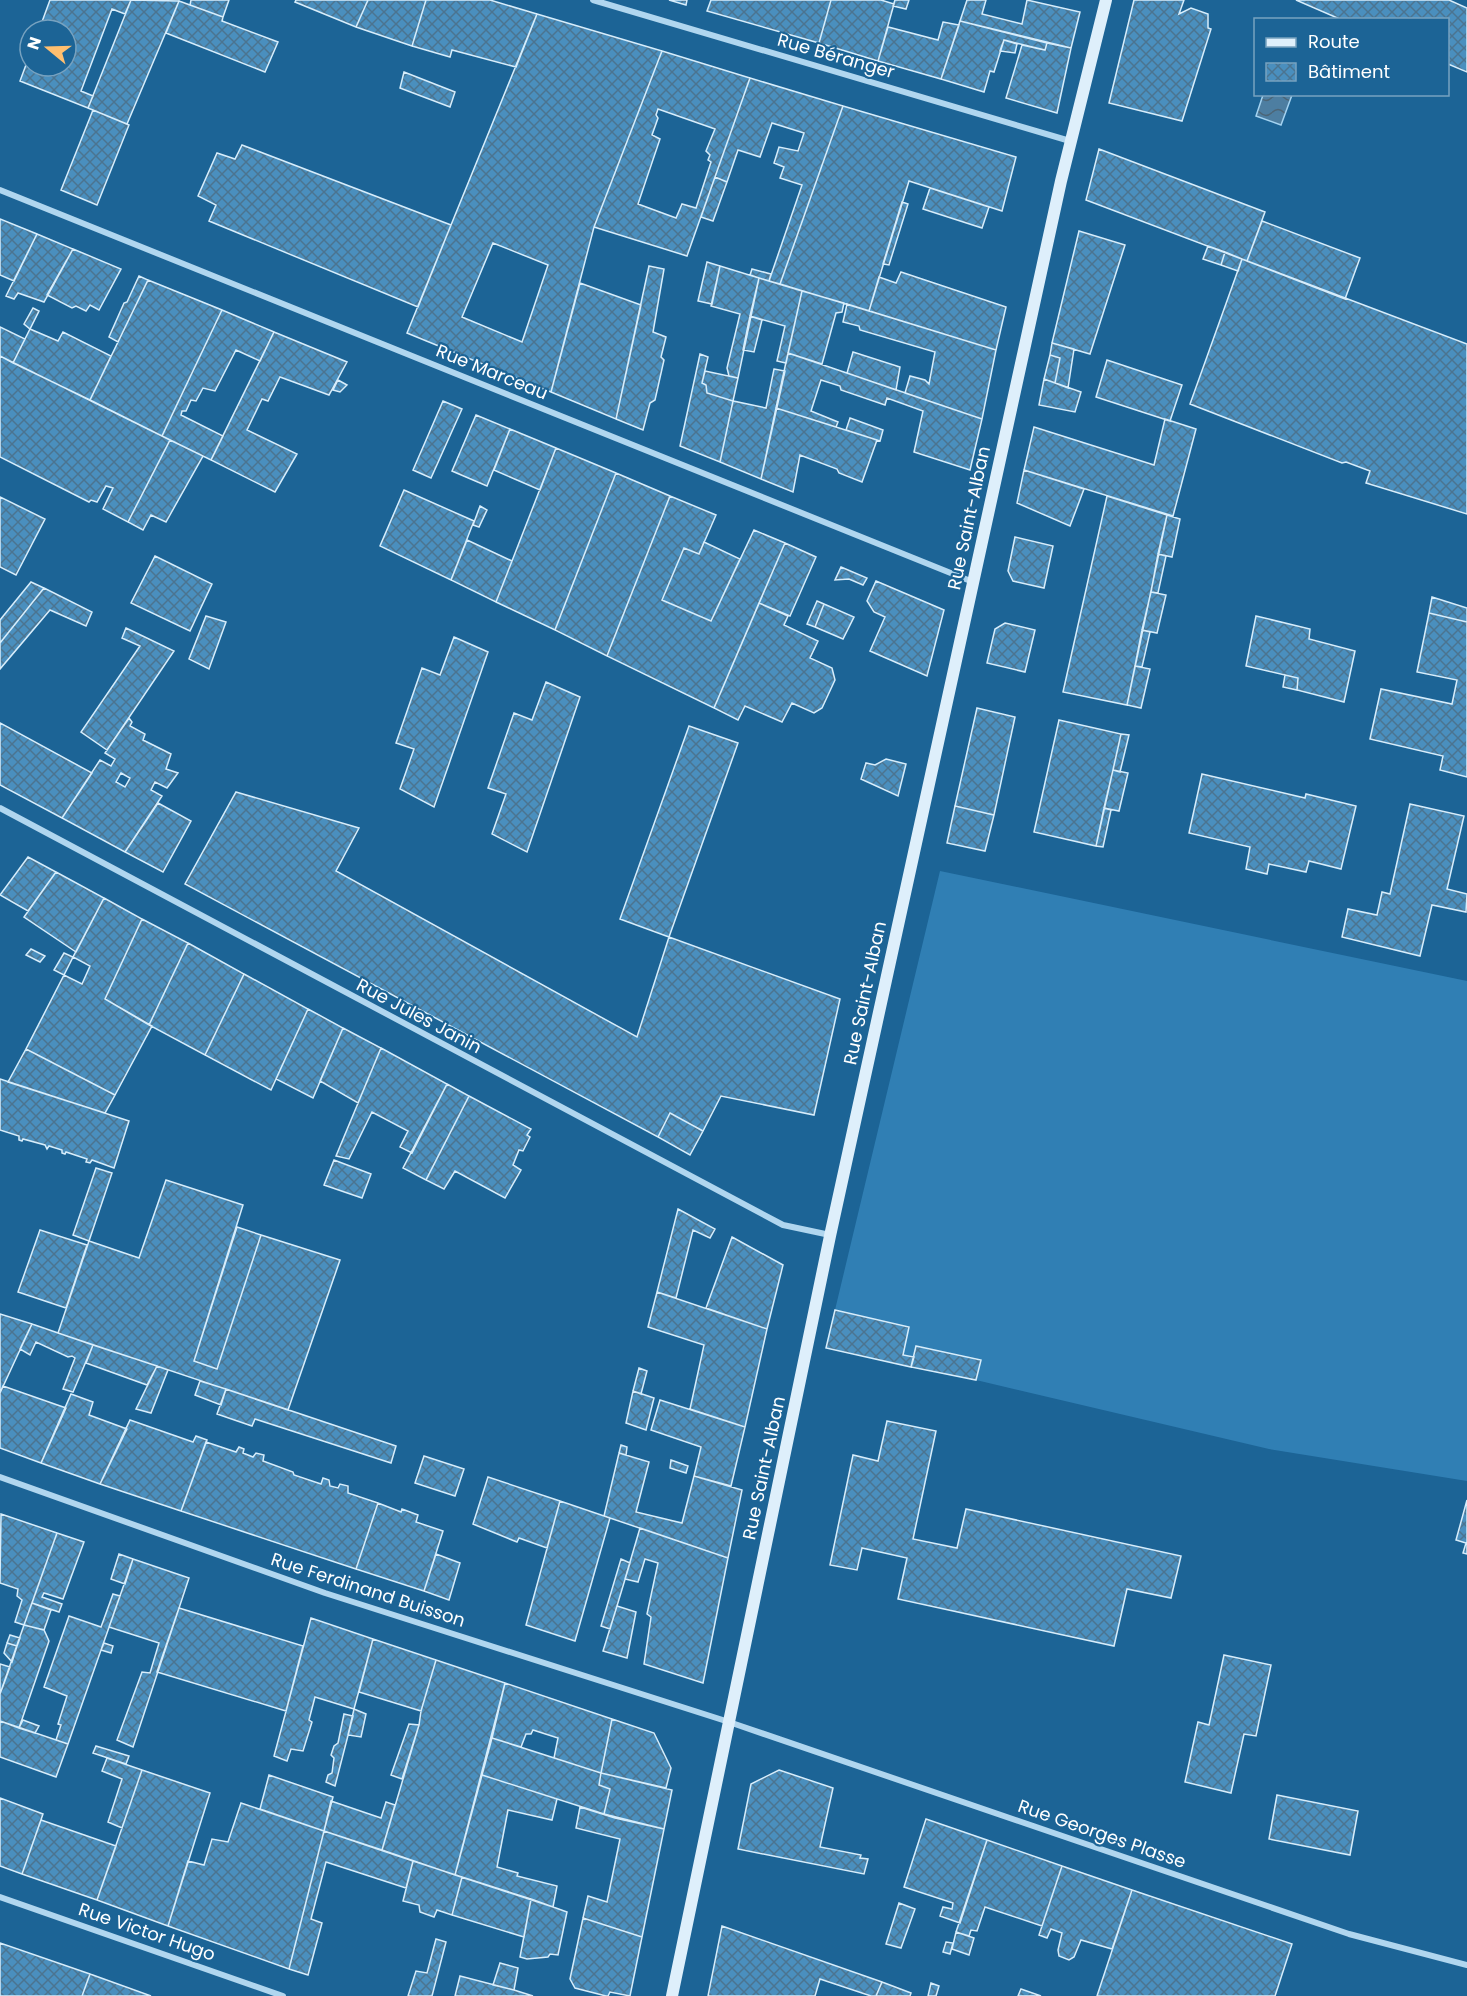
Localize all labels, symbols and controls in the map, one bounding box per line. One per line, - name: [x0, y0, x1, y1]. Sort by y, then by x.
- north arrow: [18, 18, 78, 78]
- legend: [1254, 18, 1449, 96]
- street label: Rue Béranger: [774, 27, 898, 84]
- text: Route: [1308, 29, 1360, 54]
- text: N: [21, 34, 47, 53]
- text: Bâtiment: [1308, 59, 1390, 84]
- street label: Rue Marceau: [433, 338, 552, 405]
- street label: Rue Saint-Alban: [941, 444, 996, 592]
- street label: Rue Saint-Alban: [837, 919, 892, 1067]
- street label: Rue Jules Janin: [352, 972, 486, 1059]
- street label: Rue Saint-Alban: [736, 1394, 791, 1542]
- street label: Rue Ferdinand Buisson: [268, 1546, 469, 1633]
- street label: Rue Georges Plasse: [1015, 1793, 1190, 1874]
- street label: Rue Victor Hugo: [75, 1896, 219, 1967]

